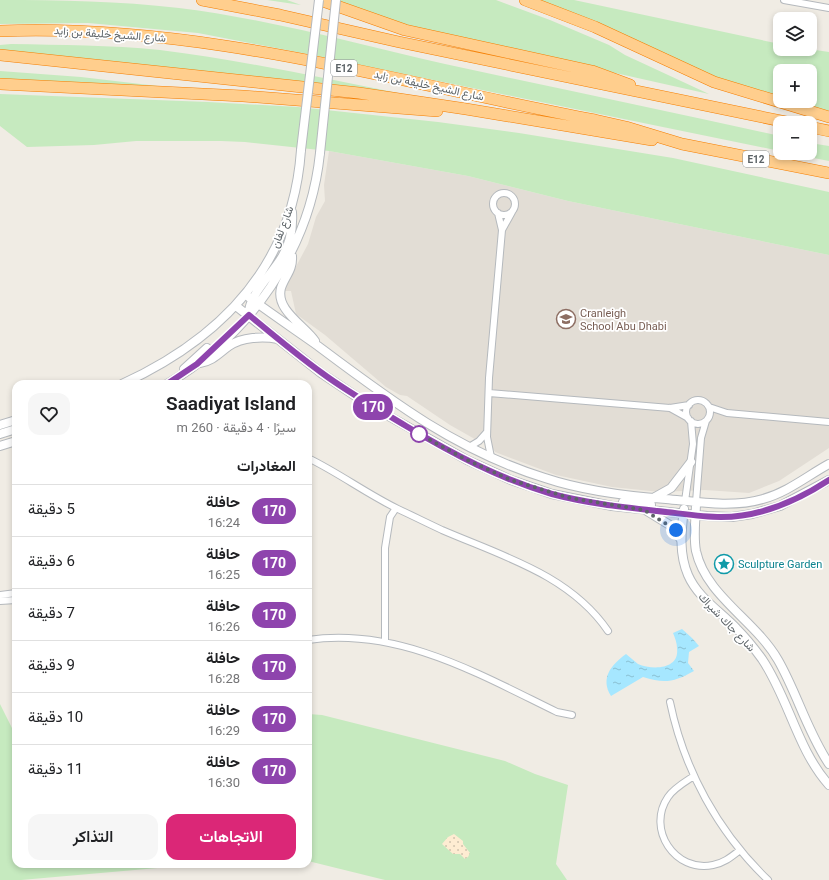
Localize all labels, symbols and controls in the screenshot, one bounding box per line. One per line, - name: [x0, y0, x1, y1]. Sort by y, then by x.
- map controls: [773, 12, 817, 160]
- button: layers: [773, 12, 817, 56]
- street label: شارع الشيخ خليفة بن زايد: [53, 24, 167, 46]
- road number: E12: [331, 60, 357, 76]
- button: +: [773, 64, 817, 108]
- street label: شارع الشيخ خليفة بن زايد: [372, 67, 485, 105]
- button: −: [773, 116, 817, 160]
- road number: E12: [743, 151, 769, 167]
- street label: شارع لفان: [269, 204, 297, 250]
- place label: Cranleigh School Abu Dhabi: [580, 307, 667, 333]
- school or university icon: Cranleigh School Abu Dhabi: [555, 308, 577, 330]
- text: Saadiyat Island: [166, 392, 296, 415]
- button: heart: [28, 393, 70, 435]
- line badge: 170: [350, 394, 396, 420]
- text: 170: [361, 399, 385, 415]
- text: سيرًا · 4 دقيقة · 260 m: [177, 420, 296, 435]
- unlabelled marker: [410, 425, 428, 443]
- text: المغادرات: [237, 457, 296, 475]
- text: حافلة: [206, 493, 240, 511]
- text: 5 دقيقة: [28, 500, 75, 518]
- text: 170: [262, 503, 286, 519]
- text: 16:24: [208, 515, 240, 530]
- your location: [666, 520, 686, 540]
- text: حافلة: [206, 545, 240, 563]
- text: 6 دقيقة: [28, 552, 75, 570]
- place icon: Sculpture Garden: [713, 553, 735, 575]
- text: 170: [262, 555, 286, 571]
- place label: Sculpture Garden: [738, 558, 822, 571]
- text: 16:25: [208, 567, 240, 582]
- street label: شارع جاك شيراك: [695, 590, 758, 655]
- text: حافلة: [206, 597, 240, 615]
- text: 7 دقيقة: [28, 604, 75, 622]
- text: 170: [262, 607, 286, 623]
- text: 16:26: [208, 619, 240, 634]
- text: حافلة: [206, 649, 240, 667]
- text: 9 دقيقة: [28, 656, 75, 674]
- text: 170: [262, 659, 286, 675]
- text: 16:28: [208, 671, 240, 686]
- text: حافلة: [206, 701, 240, 719]
- text: 10 دقيقة: [28, 708, 83, 726]
- text: 170: [262, 711, 286, 727]
- text: 16:29: [208, 723, 240, 738]
- text: حافلة: [206, 753, 240, 771]
- text: 11 دقيقة: [28, 760, 83, 778]
- text: 170: [262, 763, 286, 779]
- text: 16:30: [208, 775, 240, 790]
- button: التذاكر: [28, 814, 158, 860]
- button: الاتجاهات: [166, 814, 296, 860]

